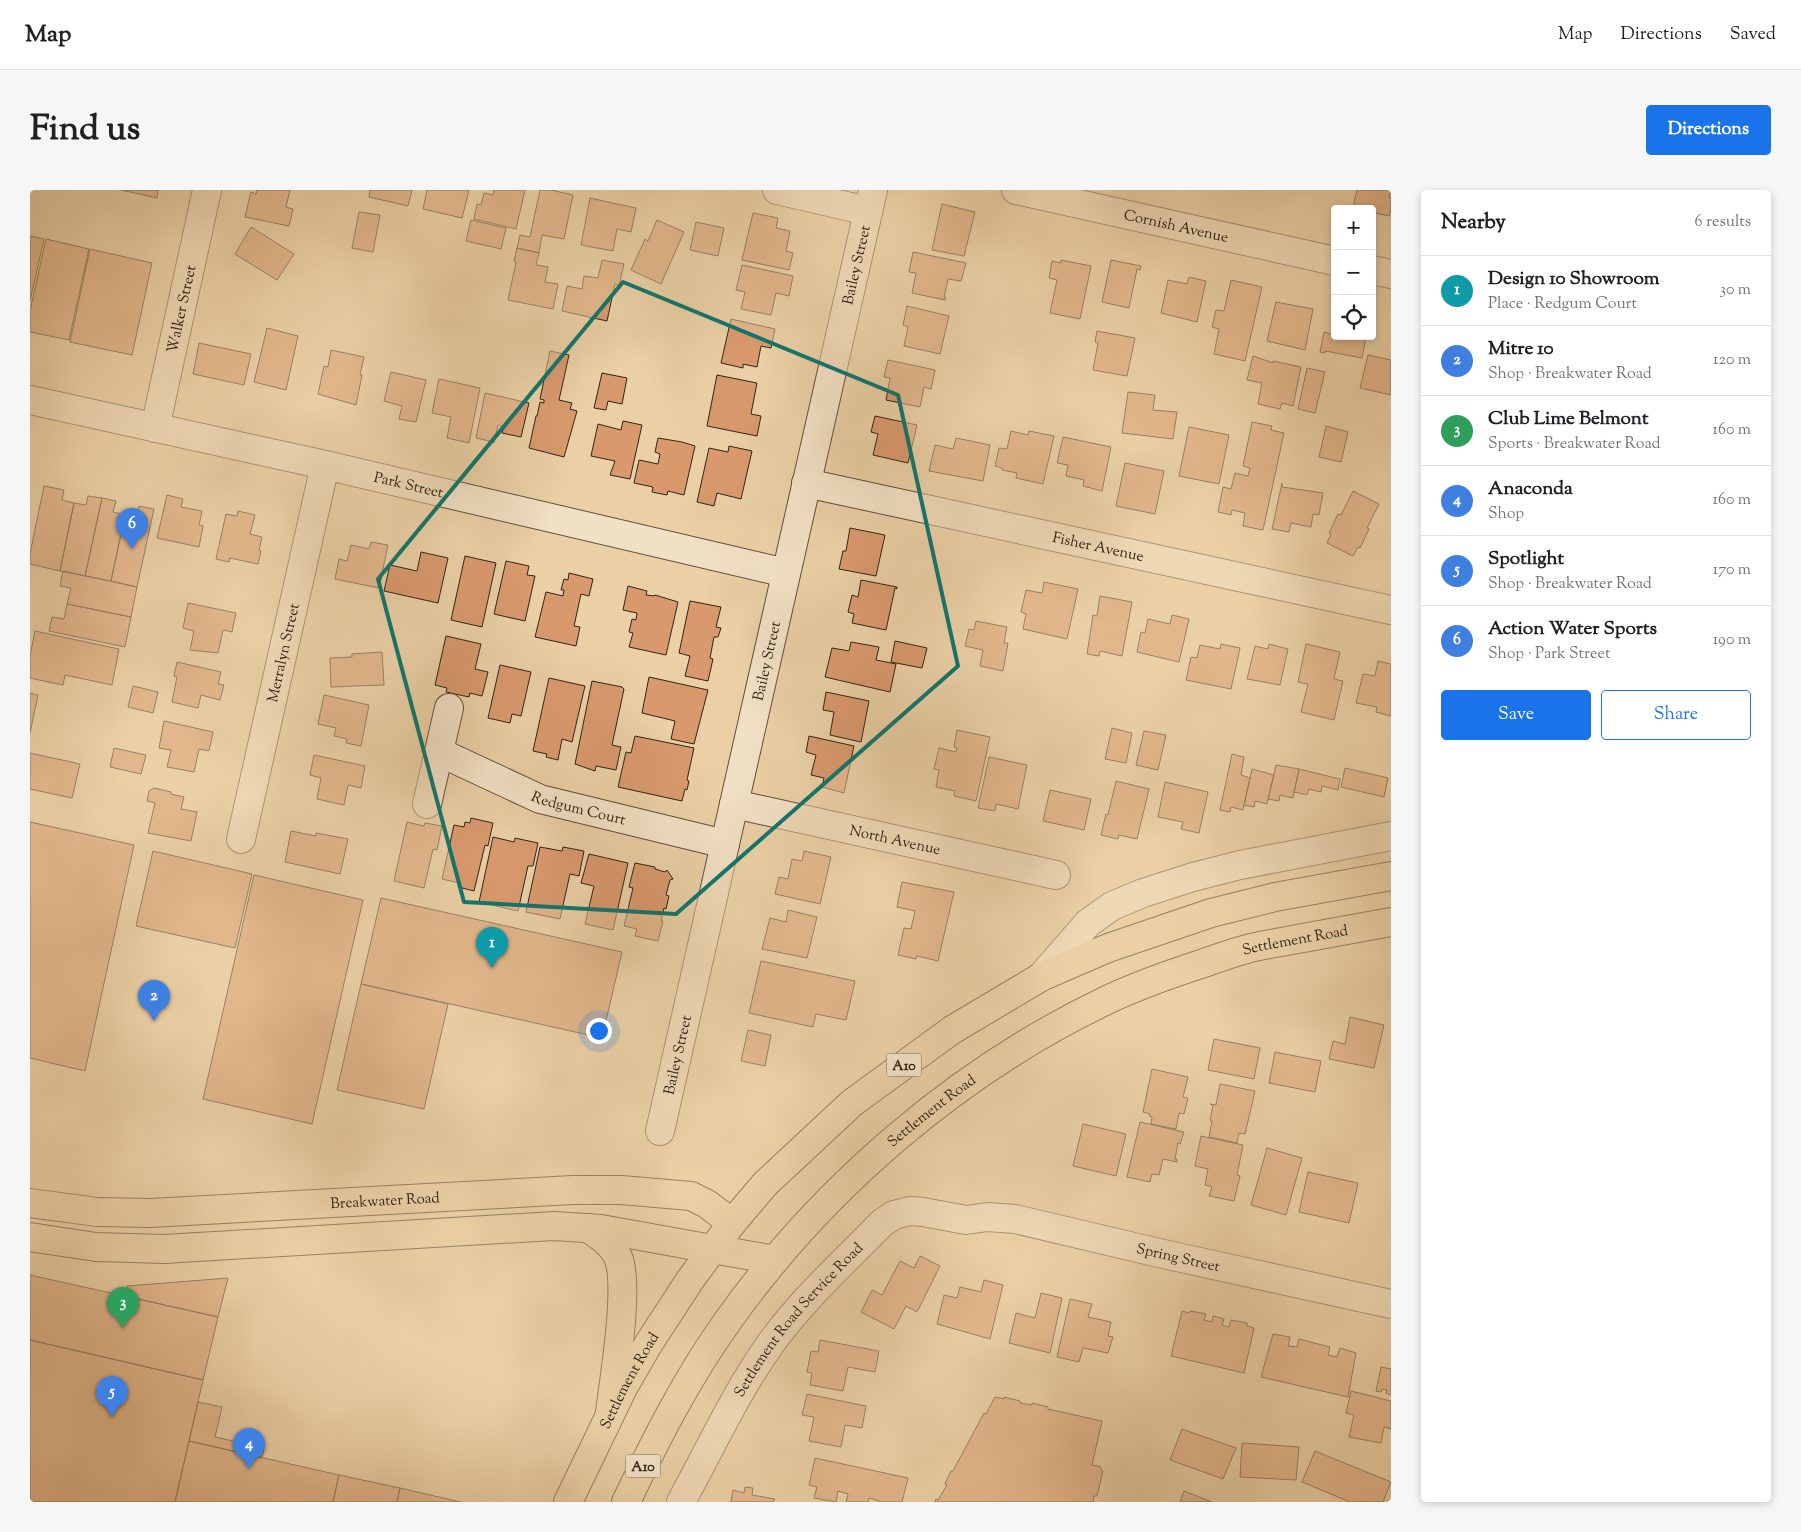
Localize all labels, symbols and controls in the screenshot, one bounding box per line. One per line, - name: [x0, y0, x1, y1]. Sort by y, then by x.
- text: Map: [25, 18, 71, 52]
- text: Map: [1558, 22, 1593, 48]
- text: Directions: [1621, 22, 1702, 48]
- text: Saved: [1730, 22, 1776, 48]
- text: Find us: [30, 105, 140, 156]
- button: Directions: [1646, 105, 1771, 155]
- street label: Cornish Avenue: [1121, 205, 1230, 249]
- map controls: [1331, 205, 1376, 340]
- button: +: [1331, 205, 1376, 250]
- text: Nearby: [1441, 208, 1506, 238]
- text: 6 results: [1695, 211, 1751, 234]
- street label: Bailey Street: [838, 223, 877, 307]
- button: −: [1331, 250, 1376, 295]
- street label: Walker Street: [163, 263, 202, 355]
- text: Design 10 Showroom: [1488, 266, 1660, 293]
- text: 1: [1454, 279, 1460, 302]
- text: 30 m: [1720, 279, 1751, 302]
- text: Place · Redgum Court: [1488, 293, 1637, 316]
- button: locate: [1331, 295, 1376, 340]
- text: Mitre 10: [1488, 336, 1554, 363]
- text: 2: [1453, 349, 1461, 372]
- text: 120 m: [1713, 349, 1751, 372]
- text: Shop · Breakwater Road: [1488, 363, 1652, 386]
- text: Club Lime Belmont: [1488, 406, 1648, 433]
- text: 3: [1454, 419, 1460, 442]
- text: 160 m: [1713, 419, 1751, 442]
- text: Sports · Breakwater Road: [1488, 433, 1661, 456]
- street label: Park Street: [371, 468, 445, 504]
- text: Anaconda: [1488, 476, 1573, 503]
- text: 4: [1453, 489, 1461, 512]
- text: 160 m: [1713, 489, 1751, 512]
- text: Shop: [1488, 503, 1524, 526]
- pin: 6: [116, 508, 148, 549]
- street label: Fisher Avenue: [1050, 528, 1146, 568]
- text: Spotlight: [1488, 546, 1564, 573]
- text: 5: [1454, 559, 1460, 582]
- text: 170 m: [1713, 559, 1751, 582]
- text: Shop · Breakwater Road: [1488, 573, 1652, 596]
- street label: Merralyn Street: [263, 601, 306, 705]
- text: Action Water Sports: [1488, 616, 1657, 643]
- street label: Bailey Street: [749, 619, 787, 703]
- text: 6: [1453, 629, 1461, 652]
- text: 190 m: [1713, 629, 1751, 652]
- text: Shop · Park Street: [1488, 643, 1610, 666]
- button: Save: [1441, 690, 1591, 740]
- button: Share: [1601, 690, 1751, 740]
- street label: Redgum Court: [527, 787, 628, 831]
- street label: North Avenue: [847, 821, 942, 861]
- street label: Settlement Road: [1240, 921, 1350, 962]
- pin: 1: [476, 927, 508, 968]
- pin: 2: [138, 980, 170, 1021]
- street label: Bailey Street: [660, 1013, 698, 1097]
- your location: [586, 1018, 612, 1044]
- road number: A10: [886, 1054, 922, 1076]
- street label: Settlement Road: [883, 1070, 981, 1153]
- street label: Breakwater Road: [330, 1188, 441, 1215]
- street label: Settlement Road Service Road: [730, 1238, 869, 1402]
- street label: Spring Street: [1134, 1239, 1222, 1278]
- pin: 3: [107, 1287, 139, 1328]
- street label: Settlement Road: [596, 1328, 665, 1433]
- pin: 5: [96, 1376, 128, 1417]
- pin: 4: [233, 1428, 265, 1469]
- road number: A10: [626, 1454, 660, 1478]

